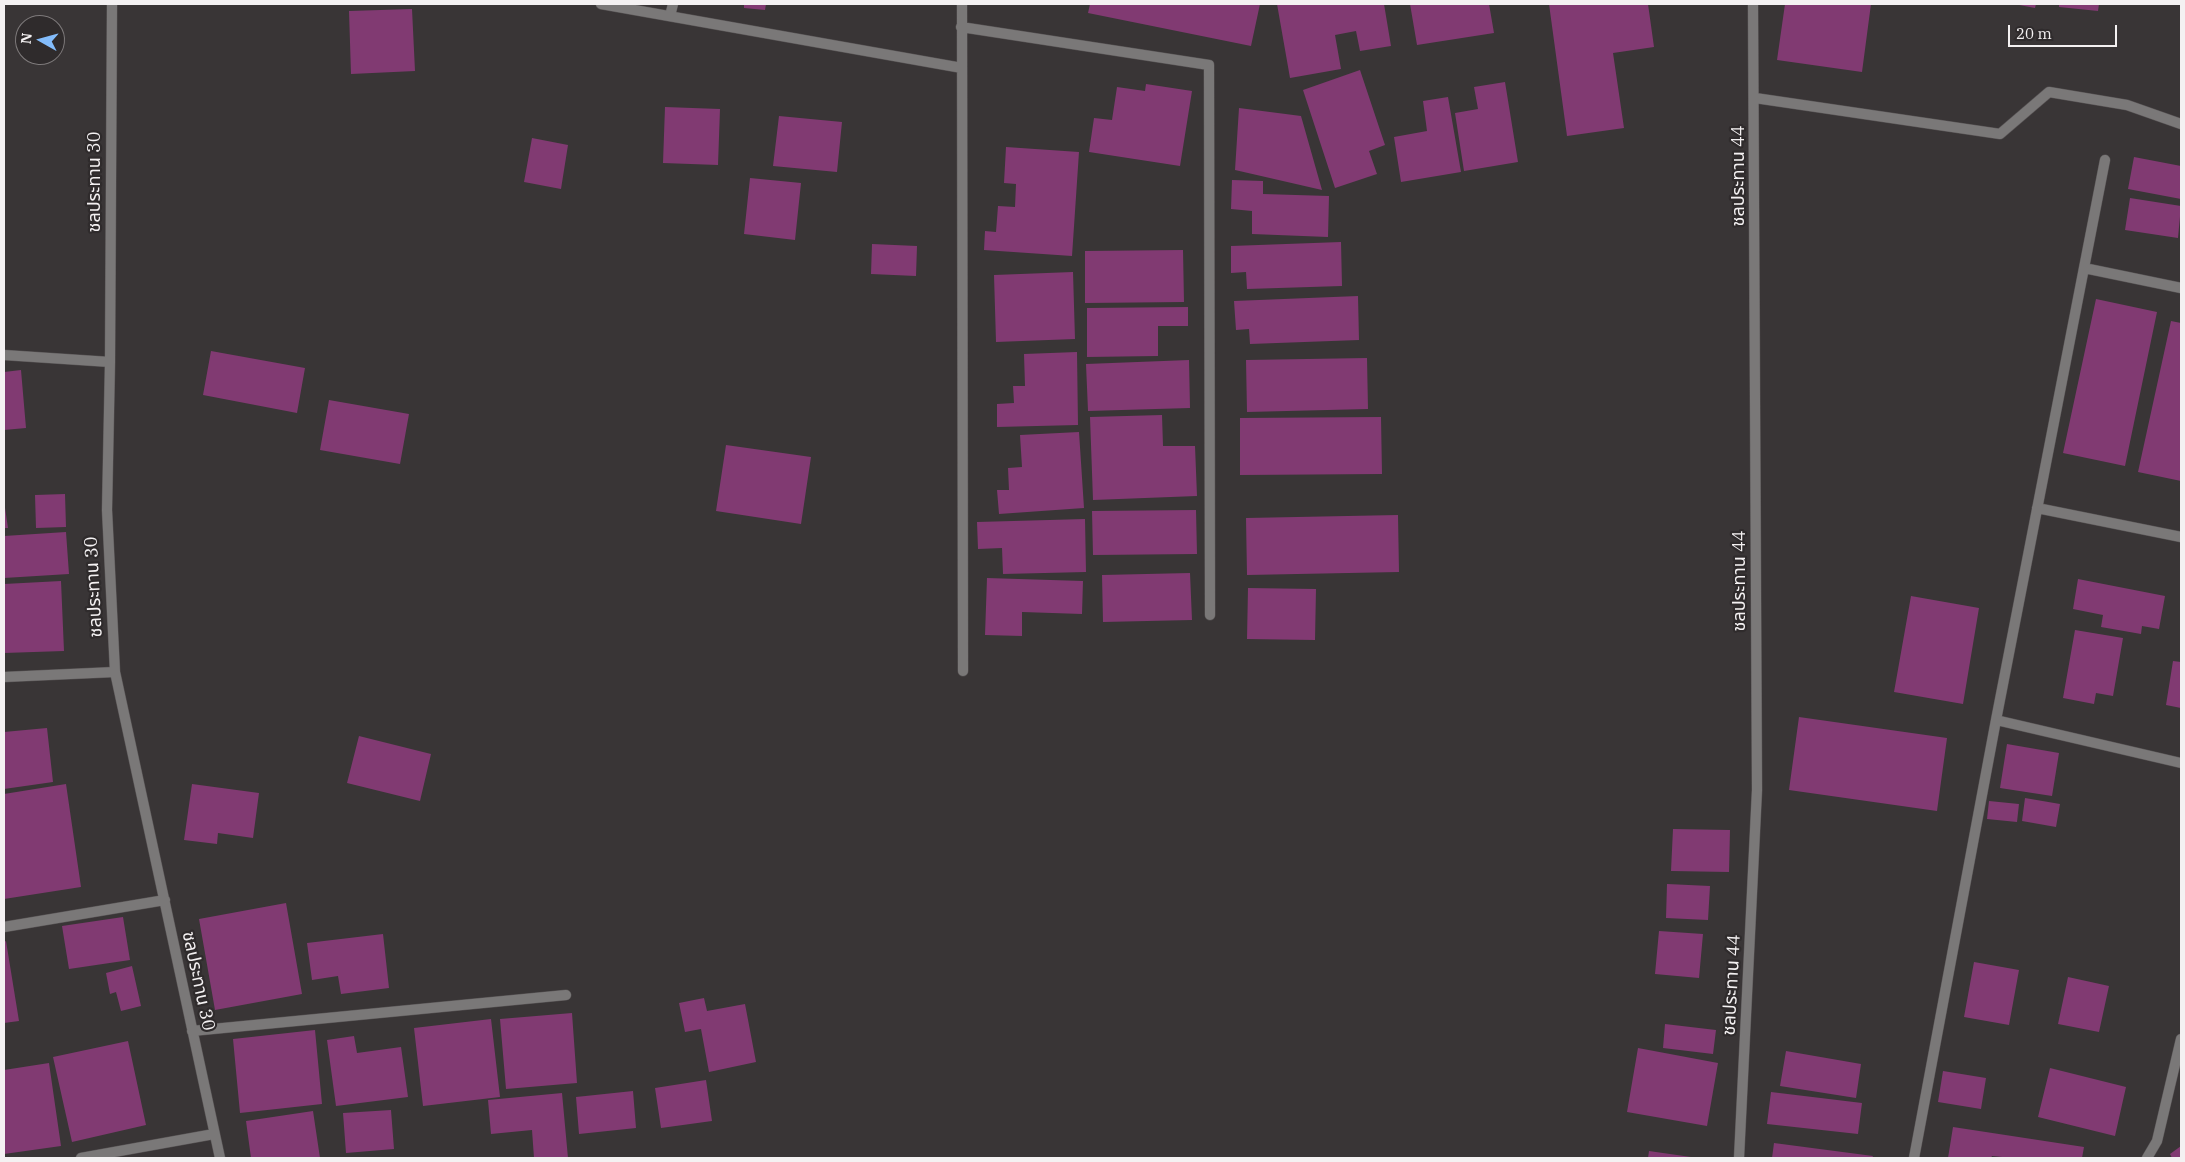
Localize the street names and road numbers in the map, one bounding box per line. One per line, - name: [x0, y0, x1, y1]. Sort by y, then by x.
- street label: ชลประทาน 44: [1728, 125, 1750, 227]
- street label: ชลประทาน 30: [84, 131, 106, 233]
- street label: ชลประทาน 44: [1729, 530, 1751, 632]
- street label: ชลประทาน 30: [81, 536, 107, 638]
- street label: ชลประทาน 30: [177, 929, 219, 1033]
- street label: ชลประทาน 44: [1719, 934, 1745, 1036]

